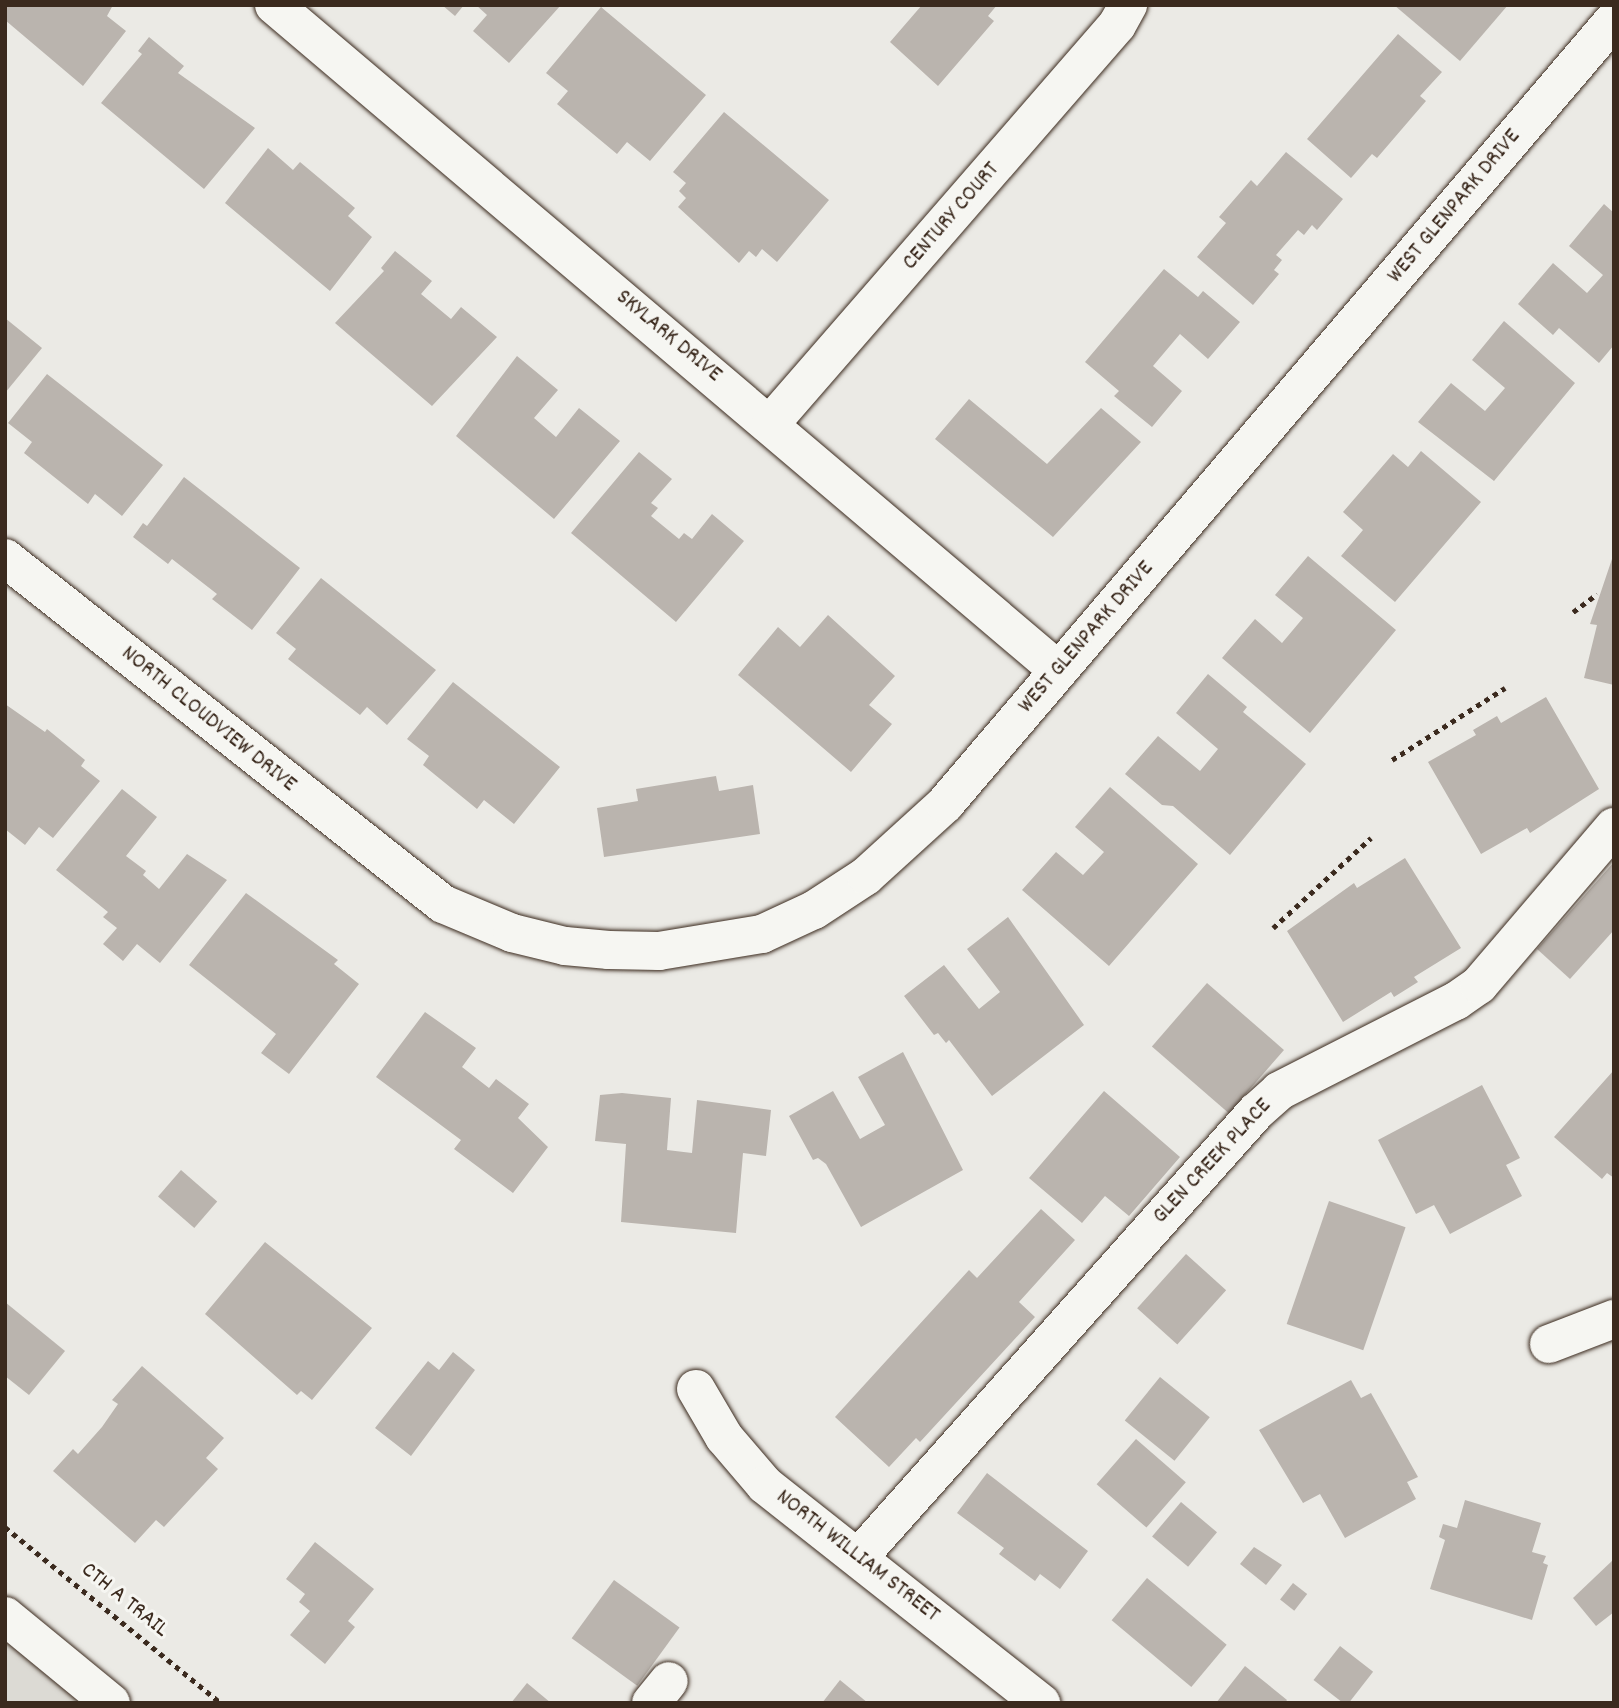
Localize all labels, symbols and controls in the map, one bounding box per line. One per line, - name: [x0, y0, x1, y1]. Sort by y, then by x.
- street label: WEST GLENPARK DRIVE: [1382, 124, 1528, 290]
- street label: CENTURY COURT: [898, 157, 1006, 277]
- street label: SKYLARK DRIVE: [609, 285, 727, 389]
- street label: WEST GLENPARK DRIVE: [1013, 556, 1161, 720]
- street label: NORTH CLOUDVIEW DRIVE: [115, 641, 301, 799]
- street label: GLEN CREEK PLACE: [1148, 1093, 1278, 1231]
- street label: NORTH WILLIAM STREET: [770, 1484, 944, 1630]
- street label: CTH A TRAIL: [75, 1557, 173, 1645]

